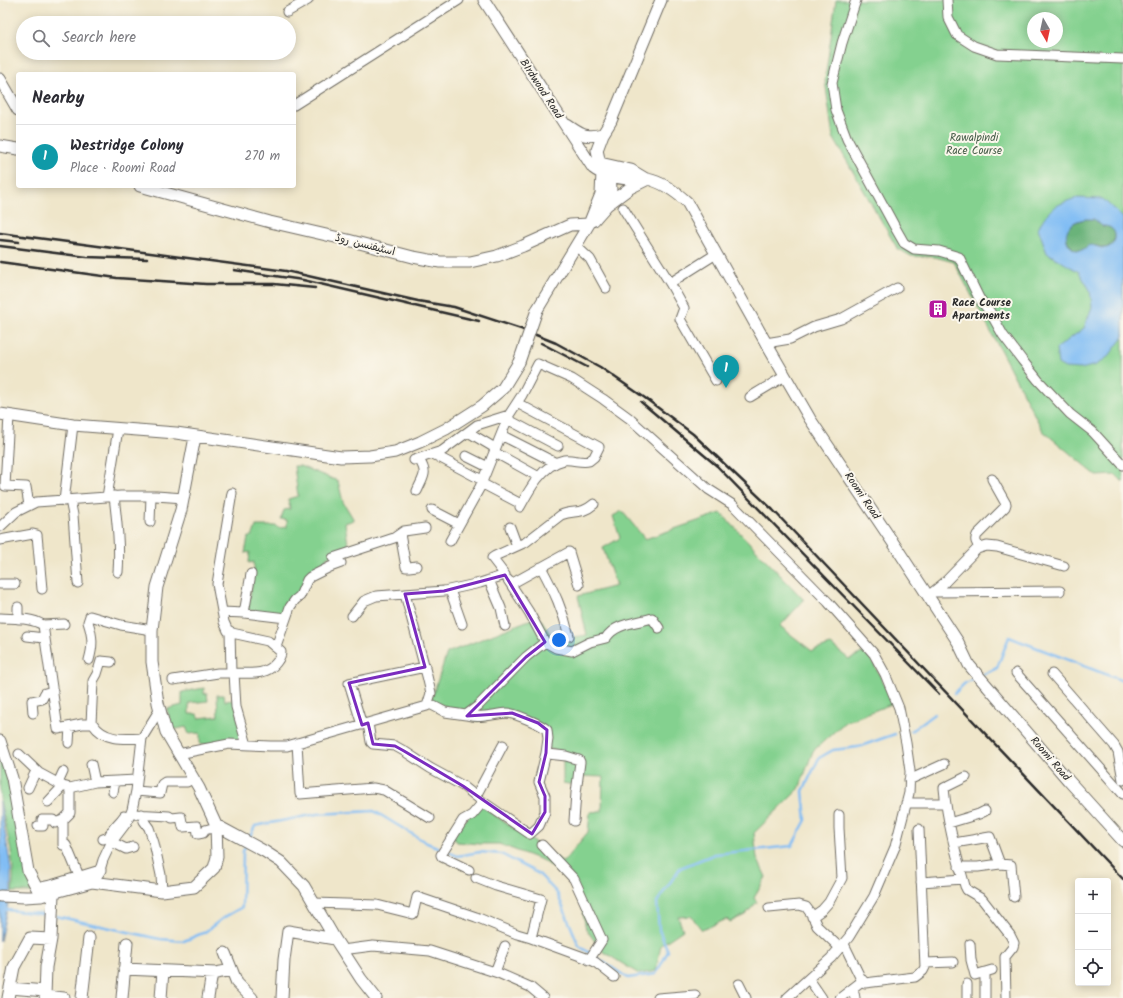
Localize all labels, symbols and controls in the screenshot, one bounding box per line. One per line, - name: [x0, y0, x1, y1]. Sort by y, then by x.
- north arrow: [1027, 12, 1063, 48]
- search box: [16, 16, 296, 60]
- text: Search here: [62, 26, 136, 50]
- icon: search: [30, 27, 52, 49]
- street label: BIrdwood Road: [515, 55, 568, 123]
- text: Nearby: [32, 85, 84, 112]
- park label: Rawalpindi Race Course: [946, 129, 1002, 160]
- text: Westridge Colony: [70, 134, 184, 158]
- text: 1: [43, 146, 47, 167]
- text: 270 m: [244, 146, 280, 167]
- text: Place · Roomi Road: [70, 158, 176, 179]
- street label: اسٹیفنسن روڈ: [333, 229, 397, 261]
- place label: Race Course Apartments: [952, 294, 1011, 325]
- building icon: Race Course Apartments: [927, 298, 949, 320]
- pin: 1: [713, 355, 739, 388]
- street label: Roomi Road: [839, 468, 885, 524]
- your location: [549, 630, 569, 650]
- street label: Roomi Road: [1025, 733, 1075, 786]
- map controls: [1075, 878, 1111, 986]
- button: +: [1075, 878, 1111, 914]
- button: −: [1075, 914, 1111, 950]
- button: locate: [1075, 950, 1111, 986]

